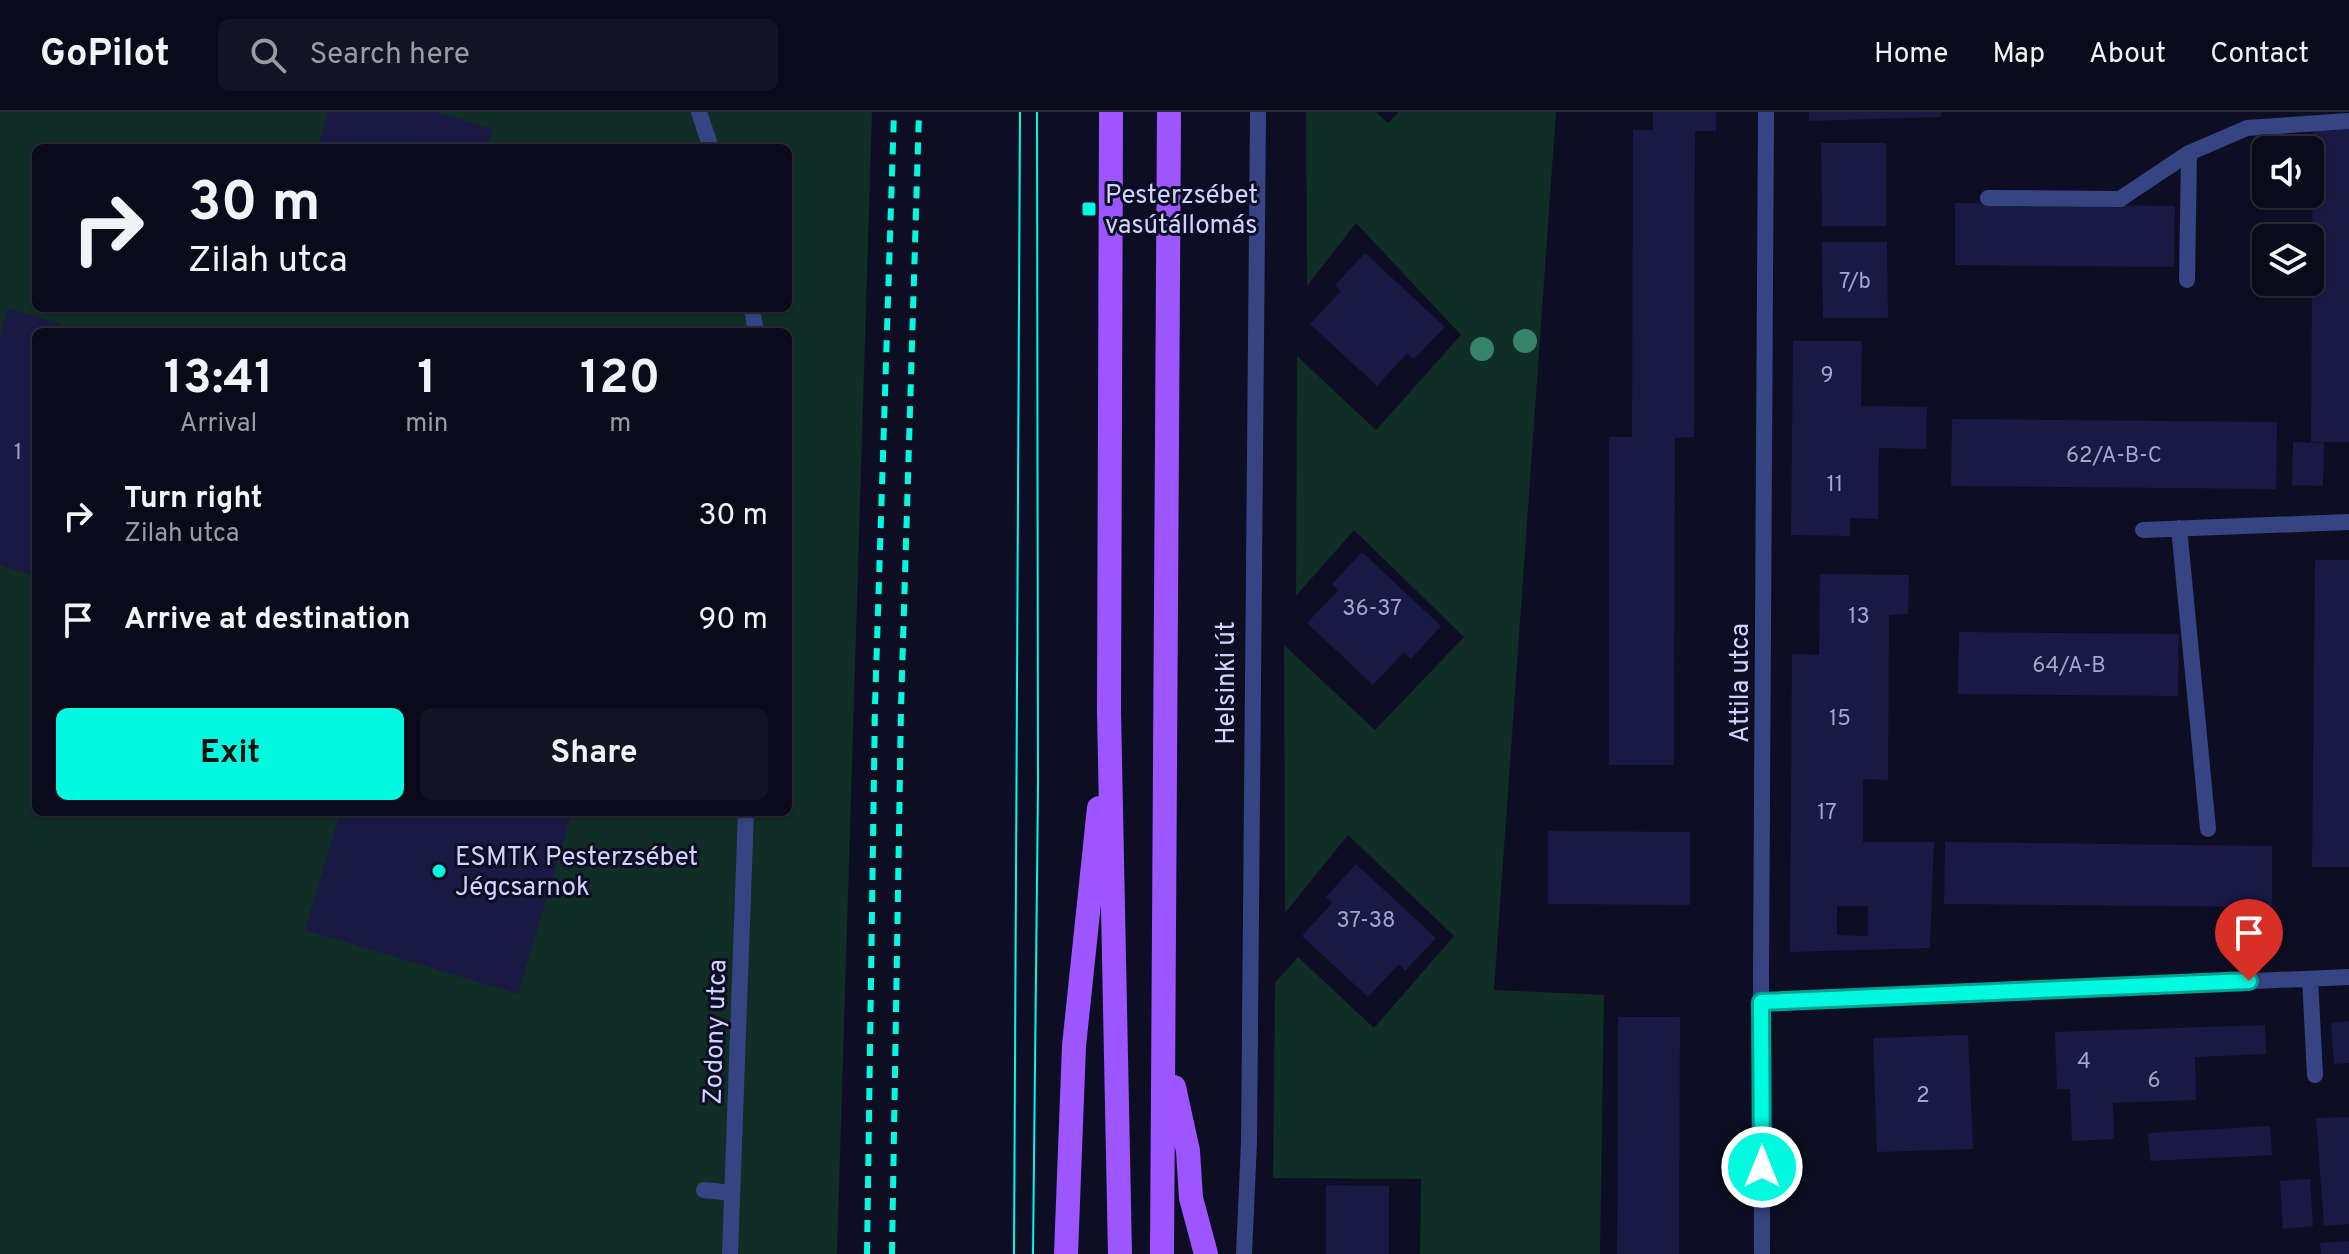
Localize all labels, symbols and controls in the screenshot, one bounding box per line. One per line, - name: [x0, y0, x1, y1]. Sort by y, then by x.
- search box: [218, 19, 778, 91]
- text: GoPilot: [40, 31, 170, 80]
- icon: search: [246, 33, 290, 77]
- text: Search here: [310, 37, 470, 74]
- text: Home: [1874, 37, 1948, 73]
- text: Map: [1992, 37, 2045, 73]
- text: About: [2089, 37, 2166, 73]
- text: Contact: [2210, 37, 2309, 73]
- map controls: [2252, 136, 2324, 296]
- button: sound: [2252, 136, 2324, 208]
- text: 30 m: [188, 170, 321, 240]
- icon: right: [56, 176, 160, 280]
- place label: Pesterzsébet vasútállomás: [1105, 180, 1258, 243]
- marker: Pesterzsébet vasútállomás: [1080, 200, 1098, 218]
- button: layers: [2252, 224, 2324, 296]
- text: Zilah utca: [188, 239, 348, 285]
- house number: 7/b: [1839, 269, 1871, 296]
- text: 13:41: [164, 350, 273, 410]
- text: 1: [417, 350, 436, 410]
- text: 120: [580, 350, 660, 410]
- house number: 9: [1820, 363, 1834, 390]
- text: Arrival: [180, 408, 257, 441]
- text: min: [405, 408, 448, 441]
- text: m: [609, 408, 631, 441]
- house number: 1: [14, 440, 22, 467]
- house number: 62/A-B-C: [2066, 443, 2162, 470]
- house number: 11: [1827, 472, 1843, 499]
- text: Turn right: [124, 481, 262, 518]
- icon: right: [56, 494, 100, 538]
- text: 30 m: [699, 498, 768, 535]
- text: Zilah utca: [124, 518, 239, 551]
- house number: 36-37: [1342, 596, 1402, 623]
- icon: arrive: [56, 598, 100, 642]
- text: Arrive at destination: [124, 602, 410, 639]
- text: 90 m: [699, 602, 768, 639]
- house number: 13: [1848, 604, 1870, 631]
- street label: Helsinki út: [1211, 621, 1244, 745]
- street label: Attila utca: [1725, 623, 1758, 743]
- house number: 64/A-B: [2032, 653, 2106, 680]
- house number: 15: [1829, 706, 1851, 733]
- button: Exit: [56, 708, 404, 800]
- button: Share: [420, 708, 768, 800]
- house number: 17: [1817, 800, 1837, 827]
- place label: ESMTK Pesterzsébet Jégcsarnok: [455, 842, 698, 905]
- marker: ESMTK Pesterzsébet Jégcsarnok: [430, 862, 448, 880]
- pin: [2215, 899, 2283, 981]
- house number: 37-38: [1337, 908, 1395, 935]
- icon: arrive: [2227, 911, 2271, 955]
- street label: Zodony utca: [697, 959, 736, 1105]
- house number: 4: [2077, 1049, 2091, 1076]
- house number: 6: [2147, 1068, 2161, 1095]
- house number: 2: [1916, 1083, 1930, 1110]
- position arrow: [1720, 1125, 1804, 1209]

